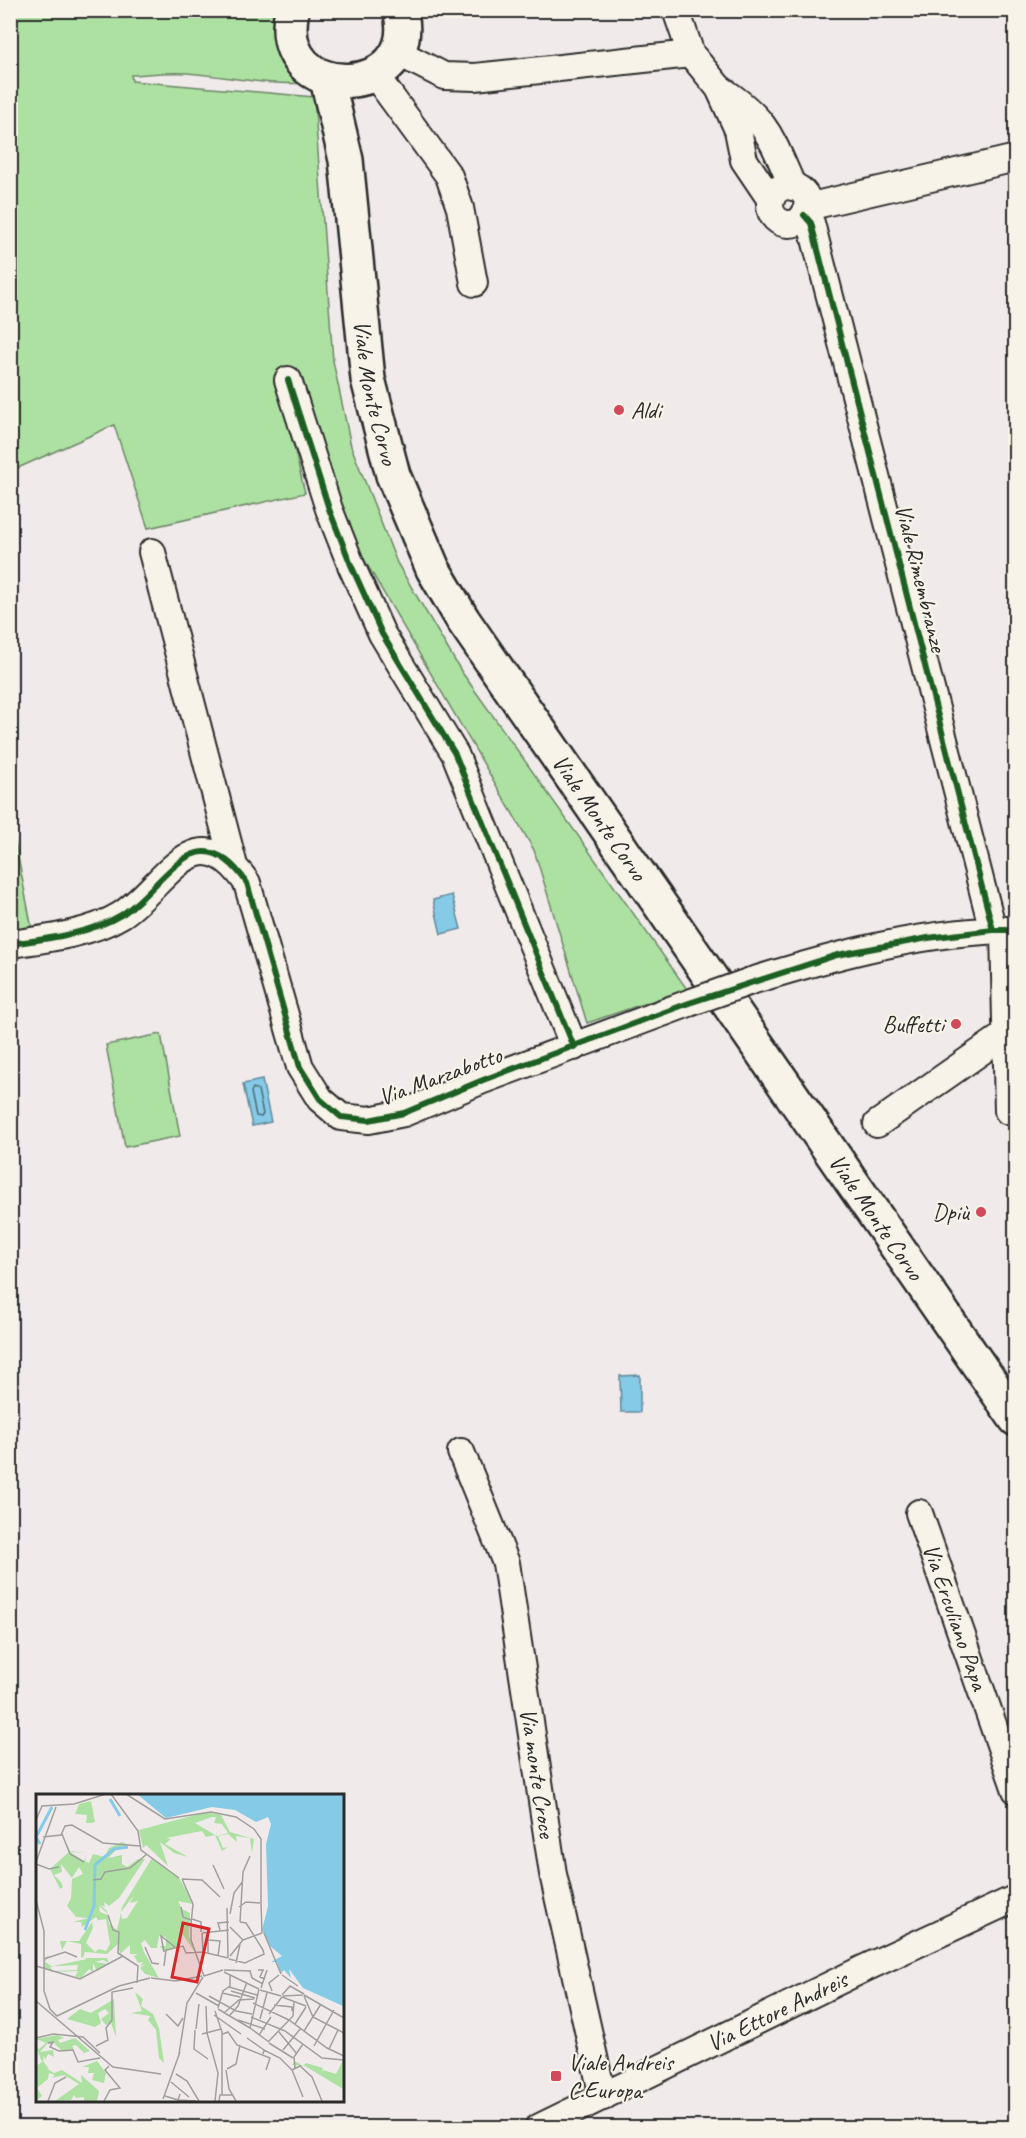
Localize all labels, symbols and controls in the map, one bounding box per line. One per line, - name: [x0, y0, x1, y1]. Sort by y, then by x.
- street label: Viale Monte Corvo: [347, 319, 405, 470]
- place label: Aldi: [631, 395, 664, 425]
- marker: Aldi: [612, 403, 626, 417]
- street label: Viale Rimembranze: [888, 501, 954, 657]
- street label: Viale Monte Corvo: [546, 749, 655, 888]
- place label: Buffetti: [882, 1009, 948, 1039]
- marker: Buffetti: [949, 1017, 963, 1031]
- street label: Via Marzabotto: [374, 1039, 507, 1112]
- street label: Viale Monte Corvo: [822, 1148, 931, 1287]
- place label: Dpiù: [932, 1197, 971, 1227]
- marker: Dpiù: [974, 1205, 988, 1219]
- street label: Via Erculiano Papa: [916, 1540, 995, 1695]
- street label: Via monte Croce: [513, 1706, 563, 1842]
- inset map: [36, 1794, 344, 2102]
- street label: Via Ettore Andreis: [702, 1963, 854, 2058]
- place label: Viale Andreis C.Europa: [568, 2047, 675, 2105]
- marker: Viale Andreis C.Europa: [549, 2069, 563, 2083]

